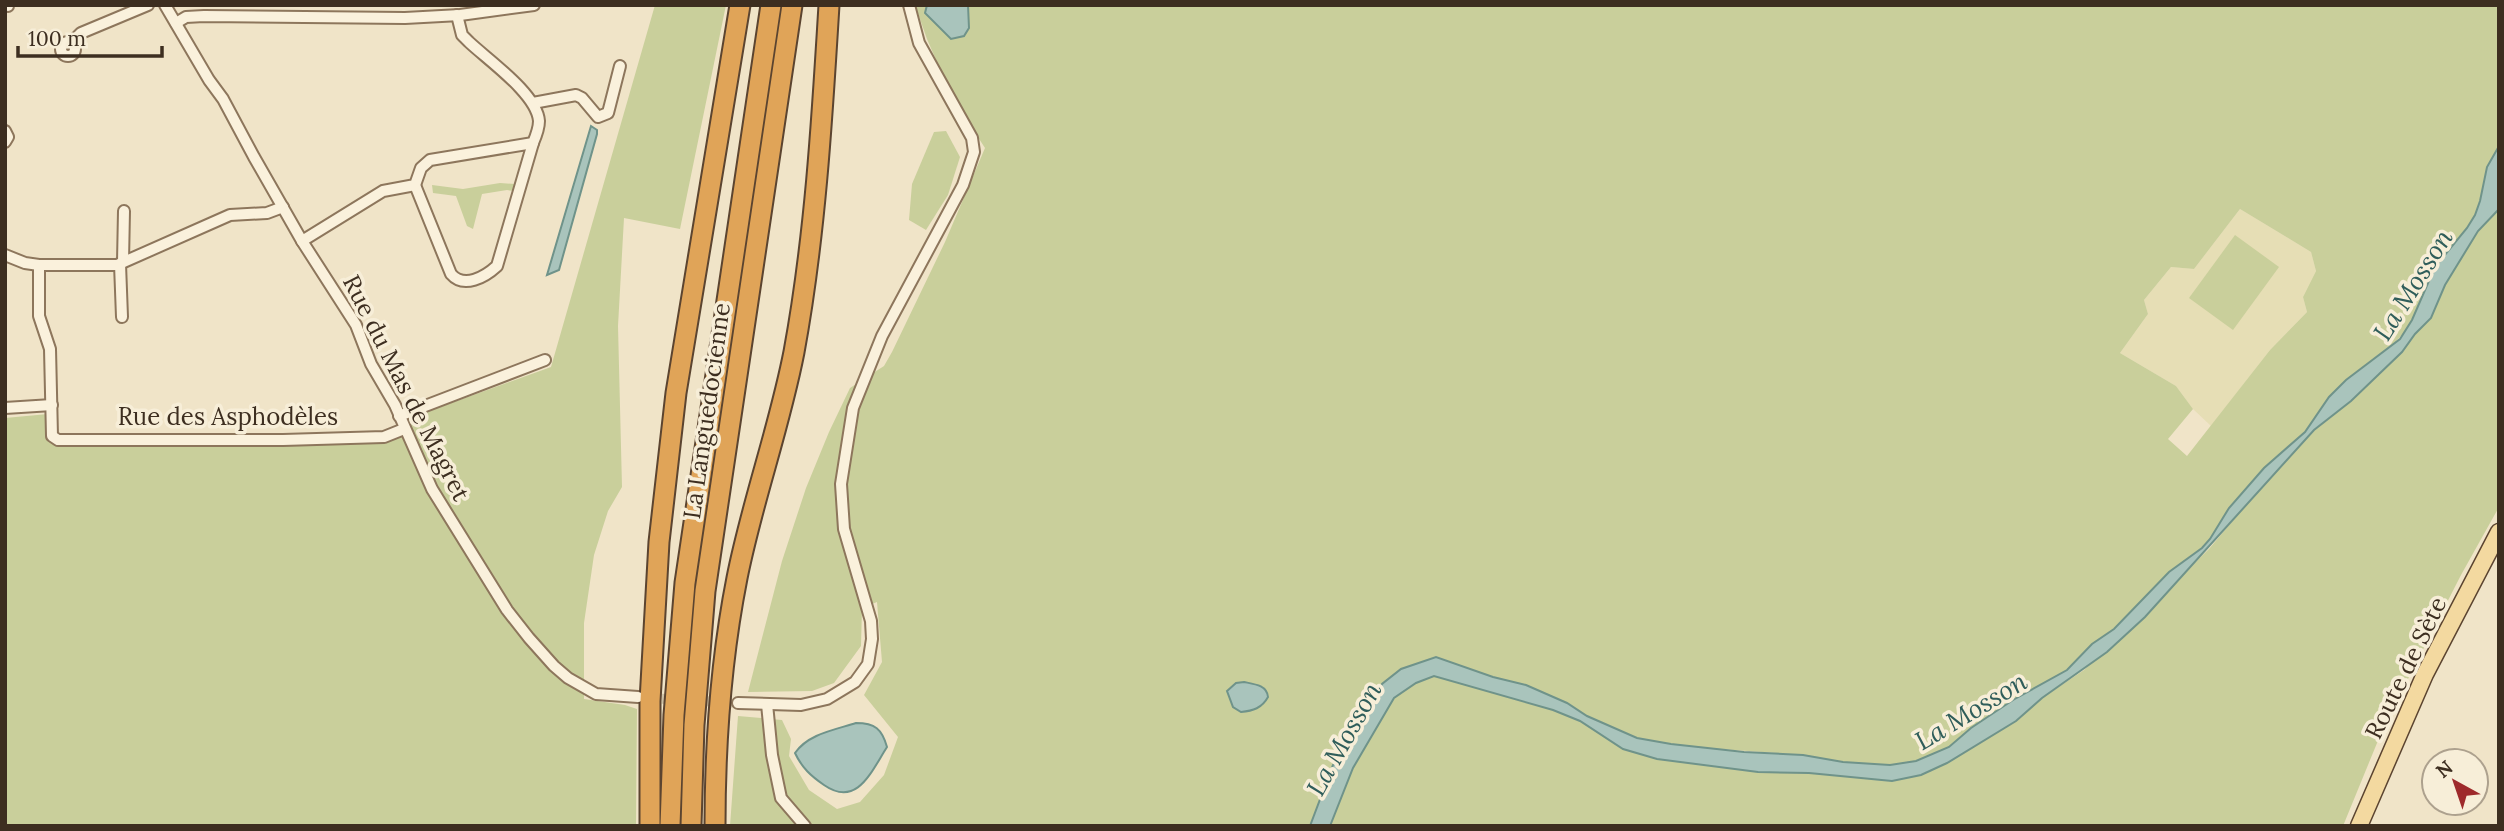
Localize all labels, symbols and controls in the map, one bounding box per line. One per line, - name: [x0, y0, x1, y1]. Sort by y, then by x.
- scale bar: [18, 14, 161, 58]
- text: 100 m: [28, 25, 86, 52]
- water label: La Mosson: [2365, 223, 2460, 346]
- street label: Rue du Mas de Magret: [336, 270, 477, 506]
- street label: La Languedocienne: [676, 301, 737, 521]
- street label: Rue des Asphodèles: [118, 401, 338, 432]
- street label: Route de Sète: [2358, 592, 2453, 744]
- water label: La Mosson: [1909, 664, 2033, 757]
- water label: La Mosson: [1299, 676, 1388, 801]
- north arrow: [2420, 747, 2490, 817]
- text: N: [2431, 755, 2458, 783]

